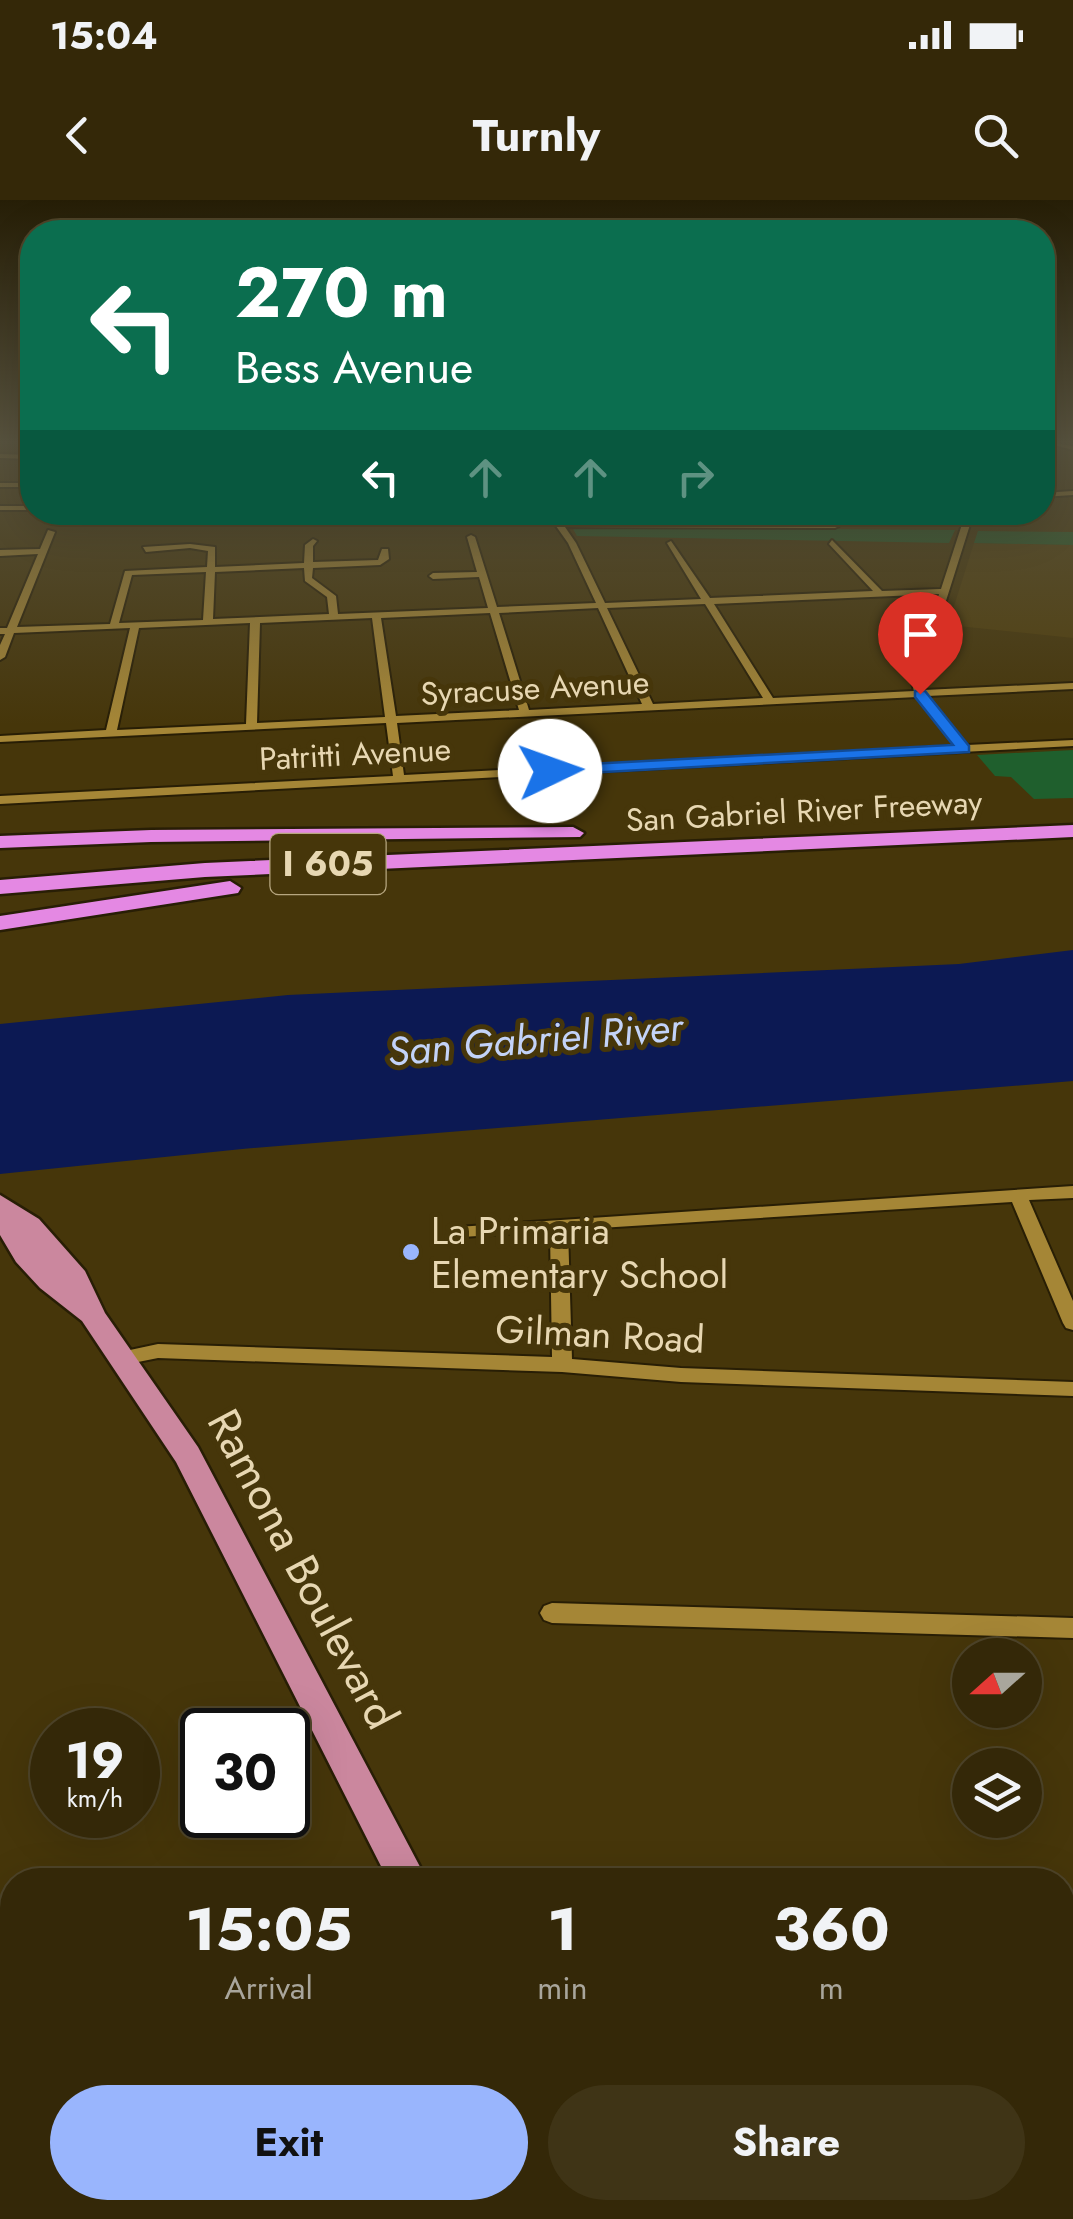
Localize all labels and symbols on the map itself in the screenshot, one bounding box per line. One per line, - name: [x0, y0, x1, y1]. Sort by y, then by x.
- pin: [878, 592, 963, 695]
- street label: Syracuse Avenue: [420, 659, 650, 717]
- position arrow: [498, 719, 602, 823]
- street label: Patritti Avenue: [258, 726, 452, 782]
- street label: San Gabriel River Freeway: [625, 779, 984, 843]
- road number: I 605: [270, 834, 386, 894]
- water label: San Gabriel River: [385, 997, 688, 1081]
- place label: La Primaria Elementary School: [431, 1203, 728, 1302]
- marker: La Primaria Elementary School: [400, 1241, 422, 1263]
- street label: Gilman Road: [494, 1301, 706, 1367]
- street label: Ramona Boulevard: [191, 1397, 415, 1741]
- north arrow: [952, 1638, 1042, 1728]
- speed limit sign: 30: [180, 1708, 310, 1838]

